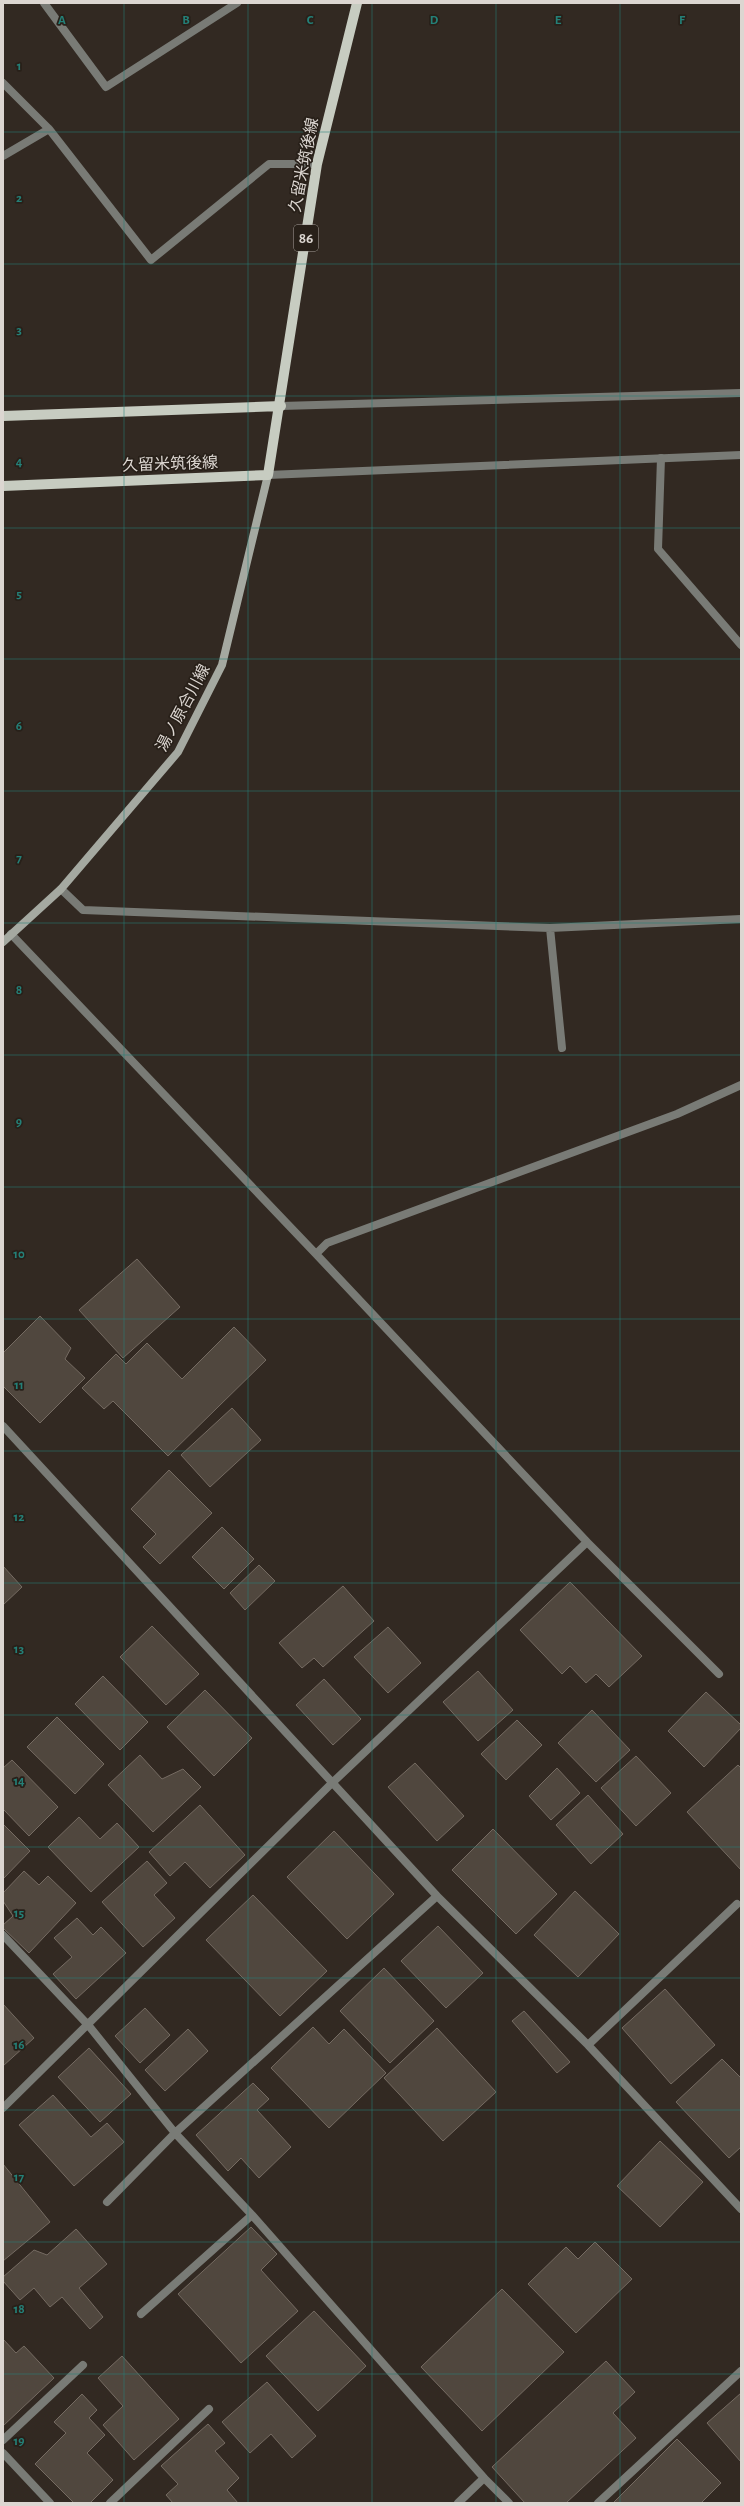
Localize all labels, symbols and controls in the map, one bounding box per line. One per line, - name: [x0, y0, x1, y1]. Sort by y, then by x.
- text: A: [58, 14, 66, 27]
- text: B: [182, 14, 190, 27]
- text: C: [307, 14, 314, 27]
- text: D: [430, 14, 439, 27]
- text: E: [555, 14, 562, 27]
- text: F: [679, 14, 686, 27]
- text: 1: [17, 60, 21, 73]
- street label: 久留米筑後線: [286, 116, 321, 214]
- text: 2: [16, 192, 22, 205]
- road number: 86: [294, 225, 318, 251]
- text: 3: [16, 324, 22, 337]
- street label: 久留米筑後線: [122, 453, 218, 474]
- text: 4: [16, 456, 23, 469]
- text: 5: [16, 588, 22, 601]
- street label: 湯ノ原合川線: [153, 661, 213, 754]
- text: 6: [16, 720, 22, 733]
- text: 7: [16, 852, 22, 865]
- text: 8: [16, 984, 22, 997]
- text: 9: [16, 1116, 22, 1129]
- text: 10: [13, 1248, 25, 1261]
- text: 11: [14, 1379, 24, 1392]
- text: 12: [14, 1511, 24, 1524]
- text: 13: [14, 1643, 25, 1656]
- text: 14: [13, 1775, 25, 1788]
- text: 15: [14, 1907, 25, 1920]
- text: 16: [14, 2039, 24, 2052]
- text: 17: [14, 2171, 25, 2184]
- text: 18: [13, 2303, 25, 2316]
- text: 19: [14, 2435, 24, 2448]

